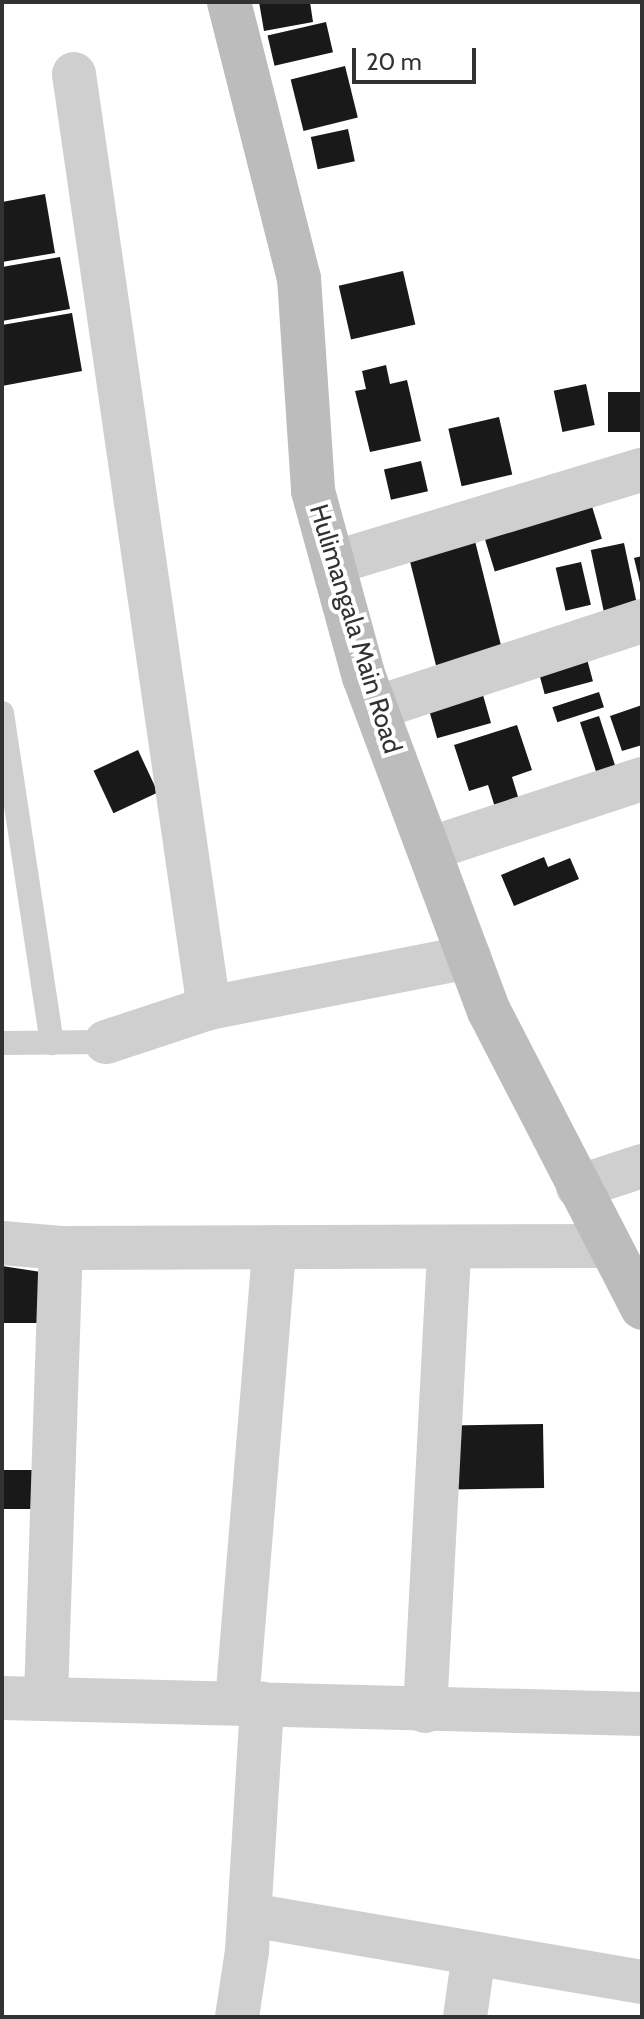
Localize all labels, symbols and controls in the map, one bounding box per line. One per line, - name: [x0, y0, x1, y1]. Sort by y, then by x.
- scale bar: [356, 32, 480, 82]
- text: 20 m: [366, 47, 422, 76]
- street label: Hulimangala Main Road: [302, 501, 408, 757]

